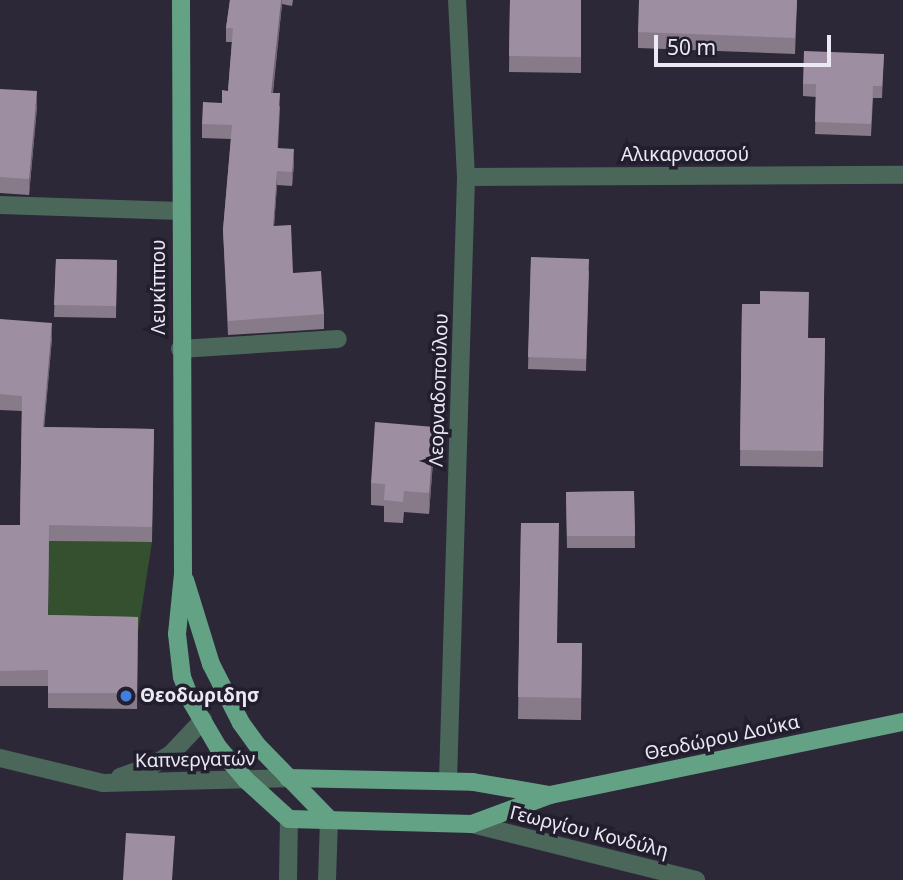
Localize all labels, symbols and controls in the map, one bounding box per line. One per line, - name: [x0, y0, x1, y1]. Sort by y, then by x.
- scale bar: [658, 21, 835, 65]
- text: 50 m: [667, 33, 716, 61]
- street label: Αλικαρνασσού: [621, 144, 749, 166]
- street label: Λευκίππου: [148, 239, 170, 335]
- street label: Λεορναδοπούλου: [425, 313, 453, 467]
- place label: Θεοδωριδησ: [140, 685, 260, 707]
- marker: Θεοδωριδησ: [118, 688, 134, 704]
- street label: Θεοδώρου Δούκα: [643, 710, 801, 766]
- street label: Καπνεργατών: [135, 748, 255, 772]
- street label: Γεωργίου Κονδύλη: [507, 801, 671, 863]

